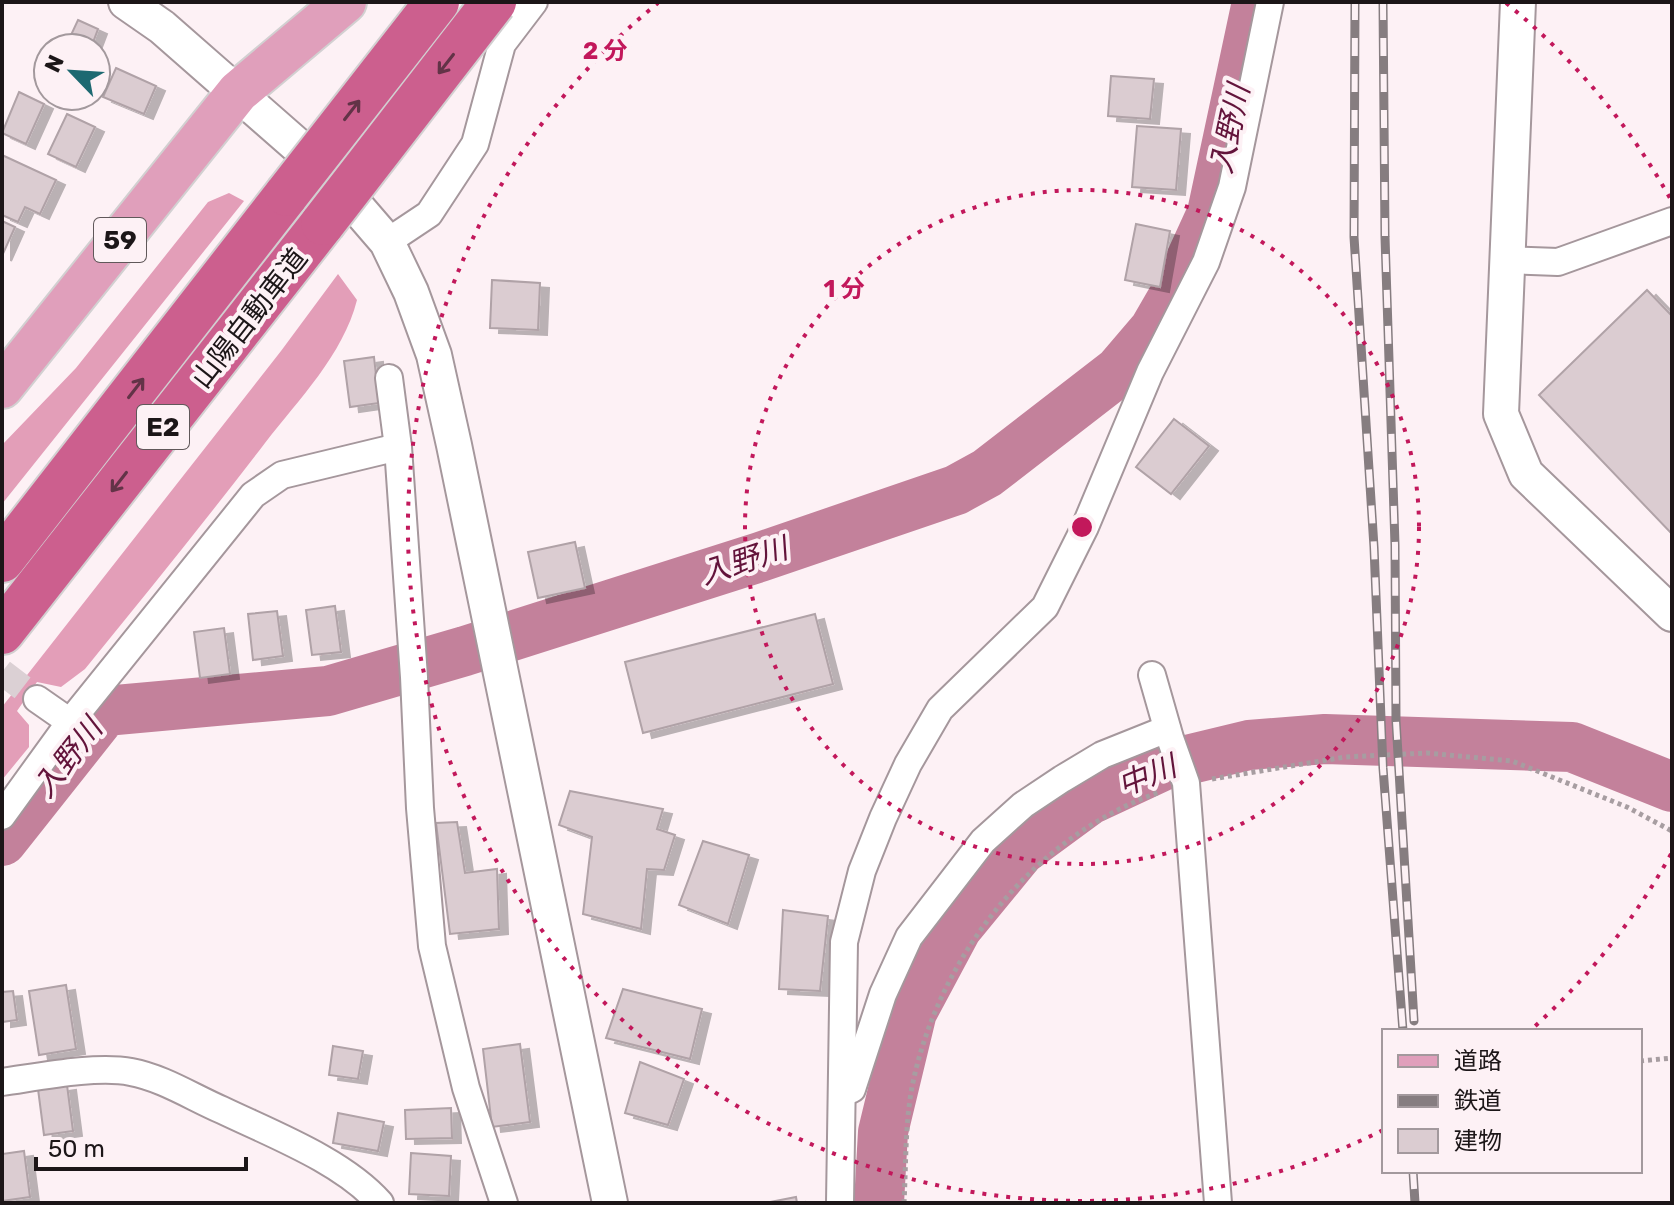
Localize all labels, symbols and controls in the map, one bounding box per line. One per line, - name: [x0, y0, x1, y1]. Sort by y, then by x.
- north arrow: [32, 32, 112, 112]
- text: 2 分: [583, 37, 627, 65]
- text: N: [39, 51, 70, 77]
- one-way arrow: [438, 53, 455, 74]
- water label: 入野川: [1203, 78, 1258, 177]
- one-way arrow: [344, 100, 361, 121]
- road number: 59: [94, 218, 146, 262]
- street label: 山陽自動車道: [185, 242, 314, 395]
- text: 1 分: [823, 275, 865, 303]
- one-way arrow: [127, 378, 144, 399]
- road number: E2: [137, 405, 189, 449]
- one-way arrow: [111, 471, 128, 492]
- centre of rings: [1068, 513, 1096, 541]
- water label: 入野川: [696, 529, 795, 592]
- water label: 入野川: [26, 709, 112, 805]
- water label: 中川: [1112, 747, 1184, 804]
- legend: [1382, 1029, 1642, 1173]
- text: 道路: [1454, 1047, 1502, 1075]
- text: 鉄道: [1454, 1087, 1502, 1115]
- scale bar: [36, 1121, 246, 1171]
- text: 建物: [1454, 1127, 1502, 1155]
- text: 50 m: [48, 1135, 105, 1163]

